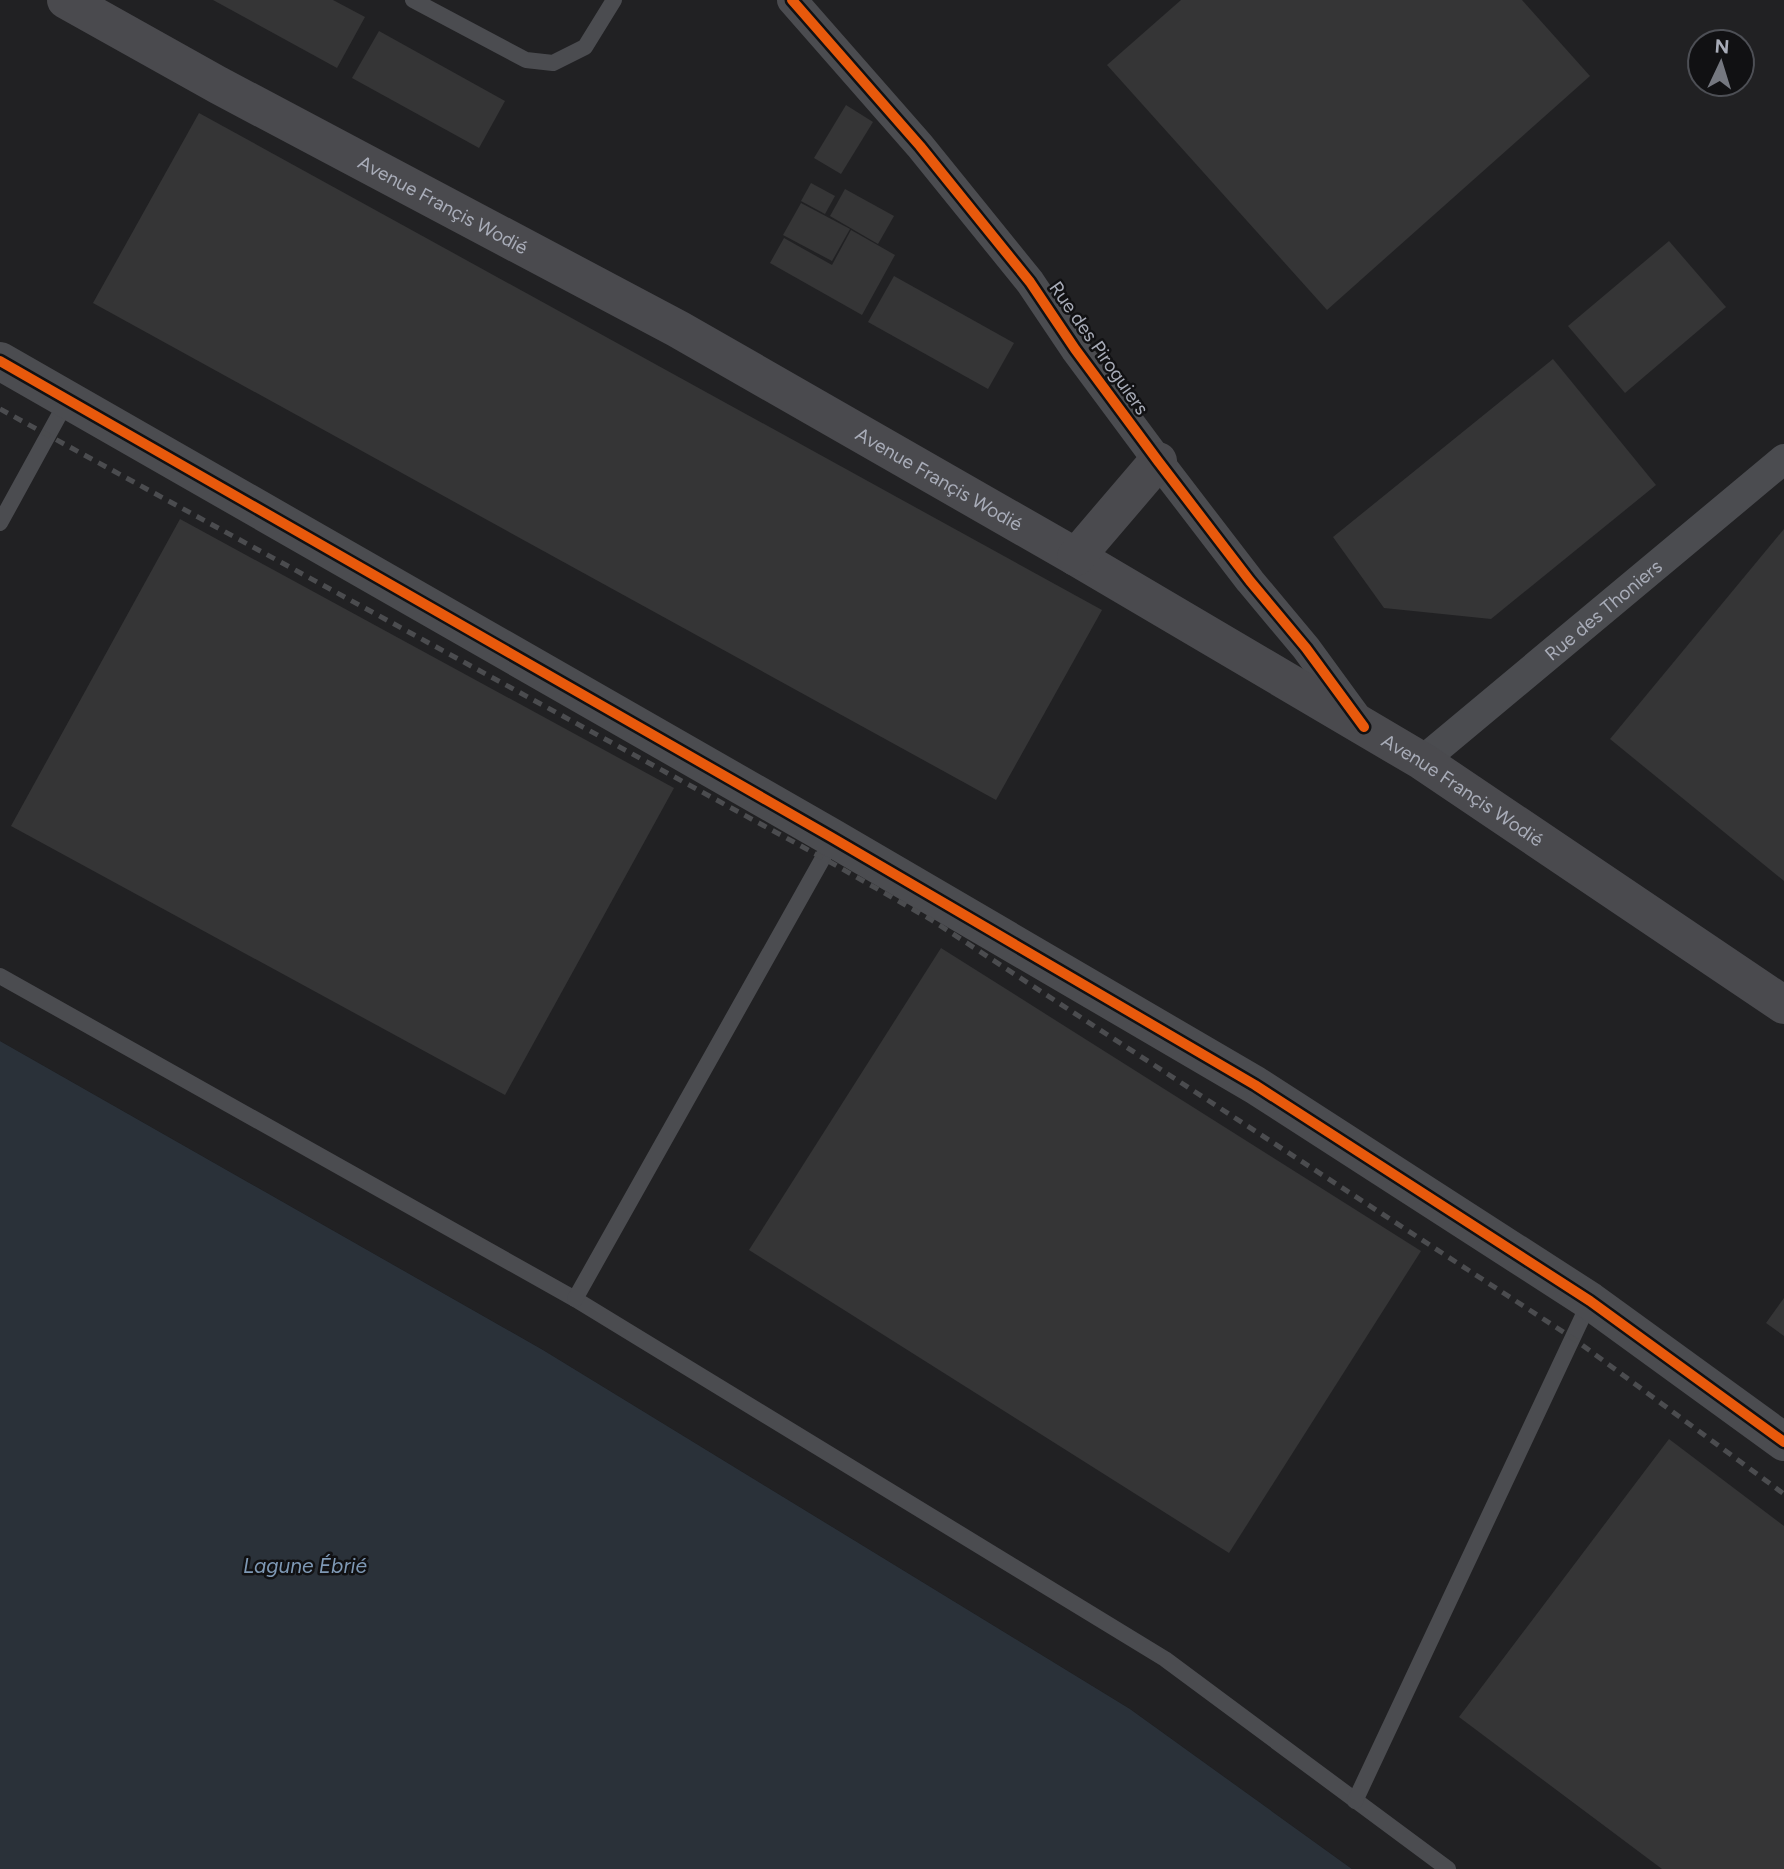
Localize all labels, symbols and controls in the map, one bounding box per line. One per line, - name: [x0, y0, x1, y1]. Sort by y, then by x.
- north arrow: [1686, 28, 1756, 98]
- text: N: [1714, 35, 1730, 59]
- street label: Avenue Françis Wodié: [354, 150, 532, 259]
- street label: Rue des Piroguiers: [1044, 277, 1154, 419]
- street label: Avenue Françis Wodié: [852, 422, 1027, 536]
- street label: Rue des Thoniers: [1540, 554, 1667, 665]
- street label: Avenue Françis Wodié: [1378, 728, 1548, 851]
- water label: Lagune Ébrié: [243, 1553, 367, 1578]

